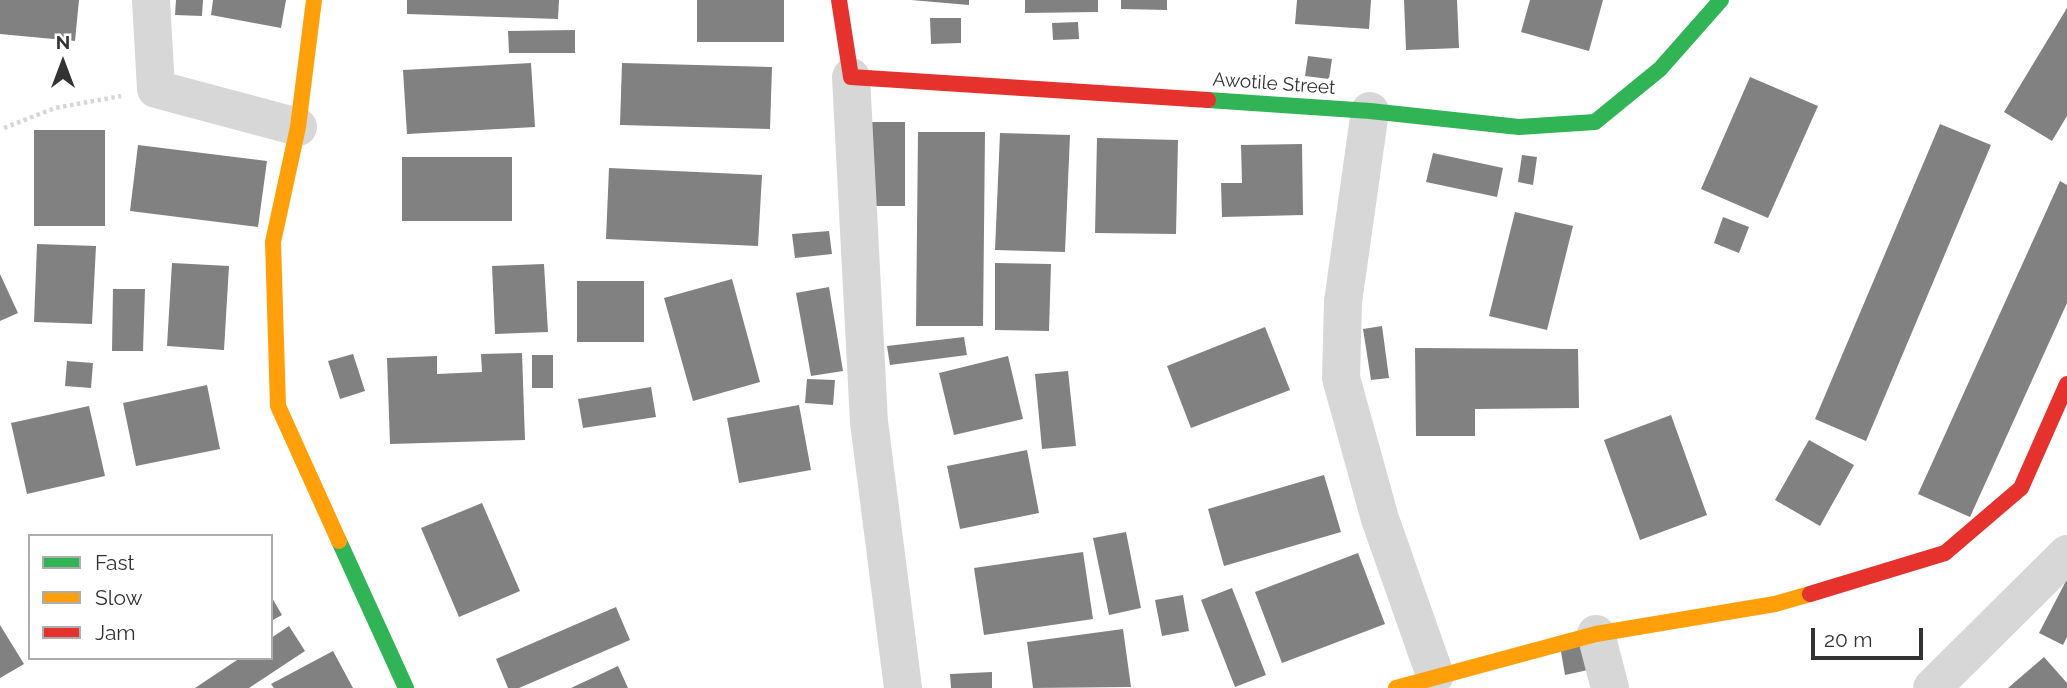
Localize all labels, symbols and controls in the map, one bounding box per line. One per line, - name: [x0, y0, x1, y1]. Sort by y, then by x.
- north arrow: [28, 28, 98, 98]
- text: N: [56, 31, 70, 53]
- street label: Awotile Street: [1212, 68, 1336, 100]
- legend: [28, 534, 273, 660]
- text: Fast: [95, 550, 135, 575]
- text: Slow: [95, 585, 143, 610]
- scale bar: [1815, 614, 1927, 658]
- text: Jam: [95, 620, 136, 645]
- text: 20 m: [1824, 627, 1872, 652]

